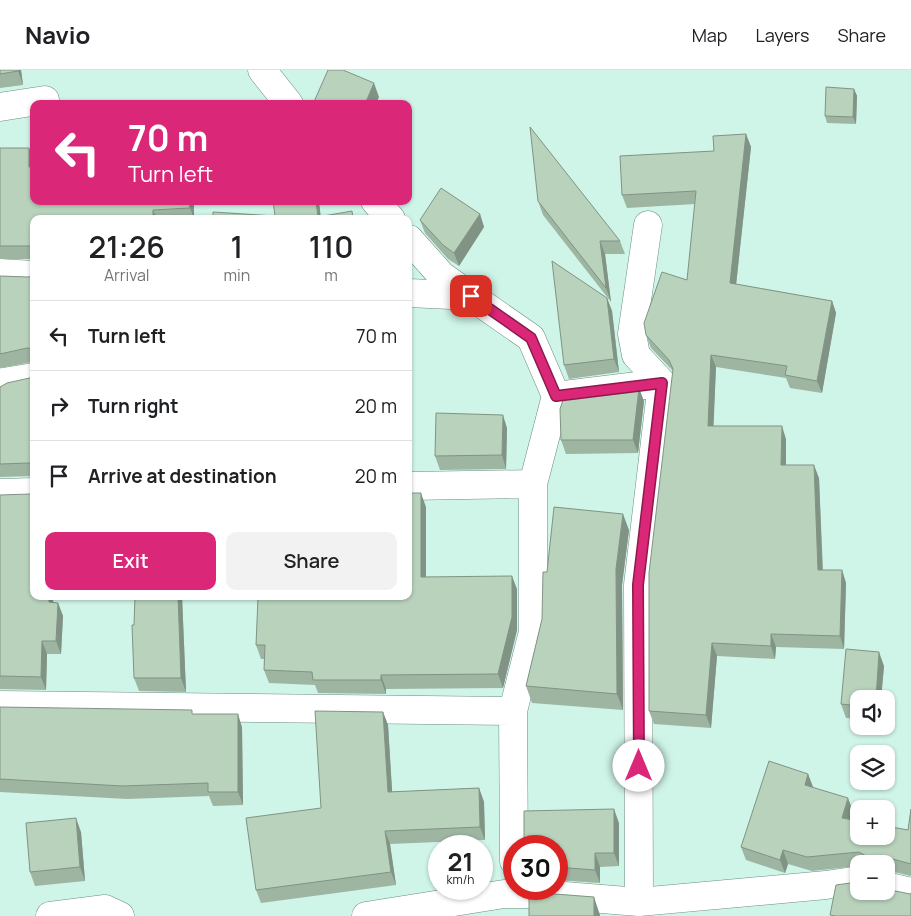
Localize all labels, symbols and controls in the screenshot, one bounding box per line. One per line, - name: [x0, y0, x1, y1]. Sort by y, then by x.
- text: Navio: [25, 18, 90, 51]
- text: Map: [692, 23, 727, 47]
- text: Layers: [755, 23, 809, 47]
- text: Share: [837, 23, 886, 47]
- text: 70 m: [128, 114, 208, 162]
- icon: left: [45, 120, 110, 185]
- text: Turn left: [128, 159, 213, 189]
- text: 21:26: [89, 226, 165, 267]
- text: 1: [231, 226, 243, 267]
- text: 110: [309, 226, 353, 267]
- text: Arrival: [104, 264, 150, 286]
- text: min: [223, 264, 250, 286]
- text: m: [324, 264, 338, 286]
- pin: [450, 275, 492, 317]
- icon: arrive: [457, 282, 485, 310]
- icon: left: [45, 322, 73, 350]
- text: Turn left: [88, 323, 166, 349]
- text: 70 m: [356, 323, 397, 349]
- icon: right: [45, 392, 73, 420]
- text: Turn right: [88, 393, 178, 419]
- text: 20 m: [355, 393, 397, 419]
- icon: arrive: [45, 462, 73, 490]
- text: Arrive at destination: [88, 463, 277, 489]
- text: 20 m: [355, 463, 397, 489]
- button: Exit: [45, 532, 216, 590]
- button: Share: [226, 532, 397, 590]
- map controls: [850, 690, 895, 900]
- button: sound: [850, 690, 895, 735]
- position arrow: [612, 739, 664, 791]
- button: layers: [850, 745, 895, 790]
- button: +: [850, 800, 895, 845]
- speed limit sign: 30: [503, 835, 568, 900]
- text: 21: [448, 844, 473, 879]
- button: −: [850, 855, 895, 900]
- text: km/h: [447, 871, 474, 888]

